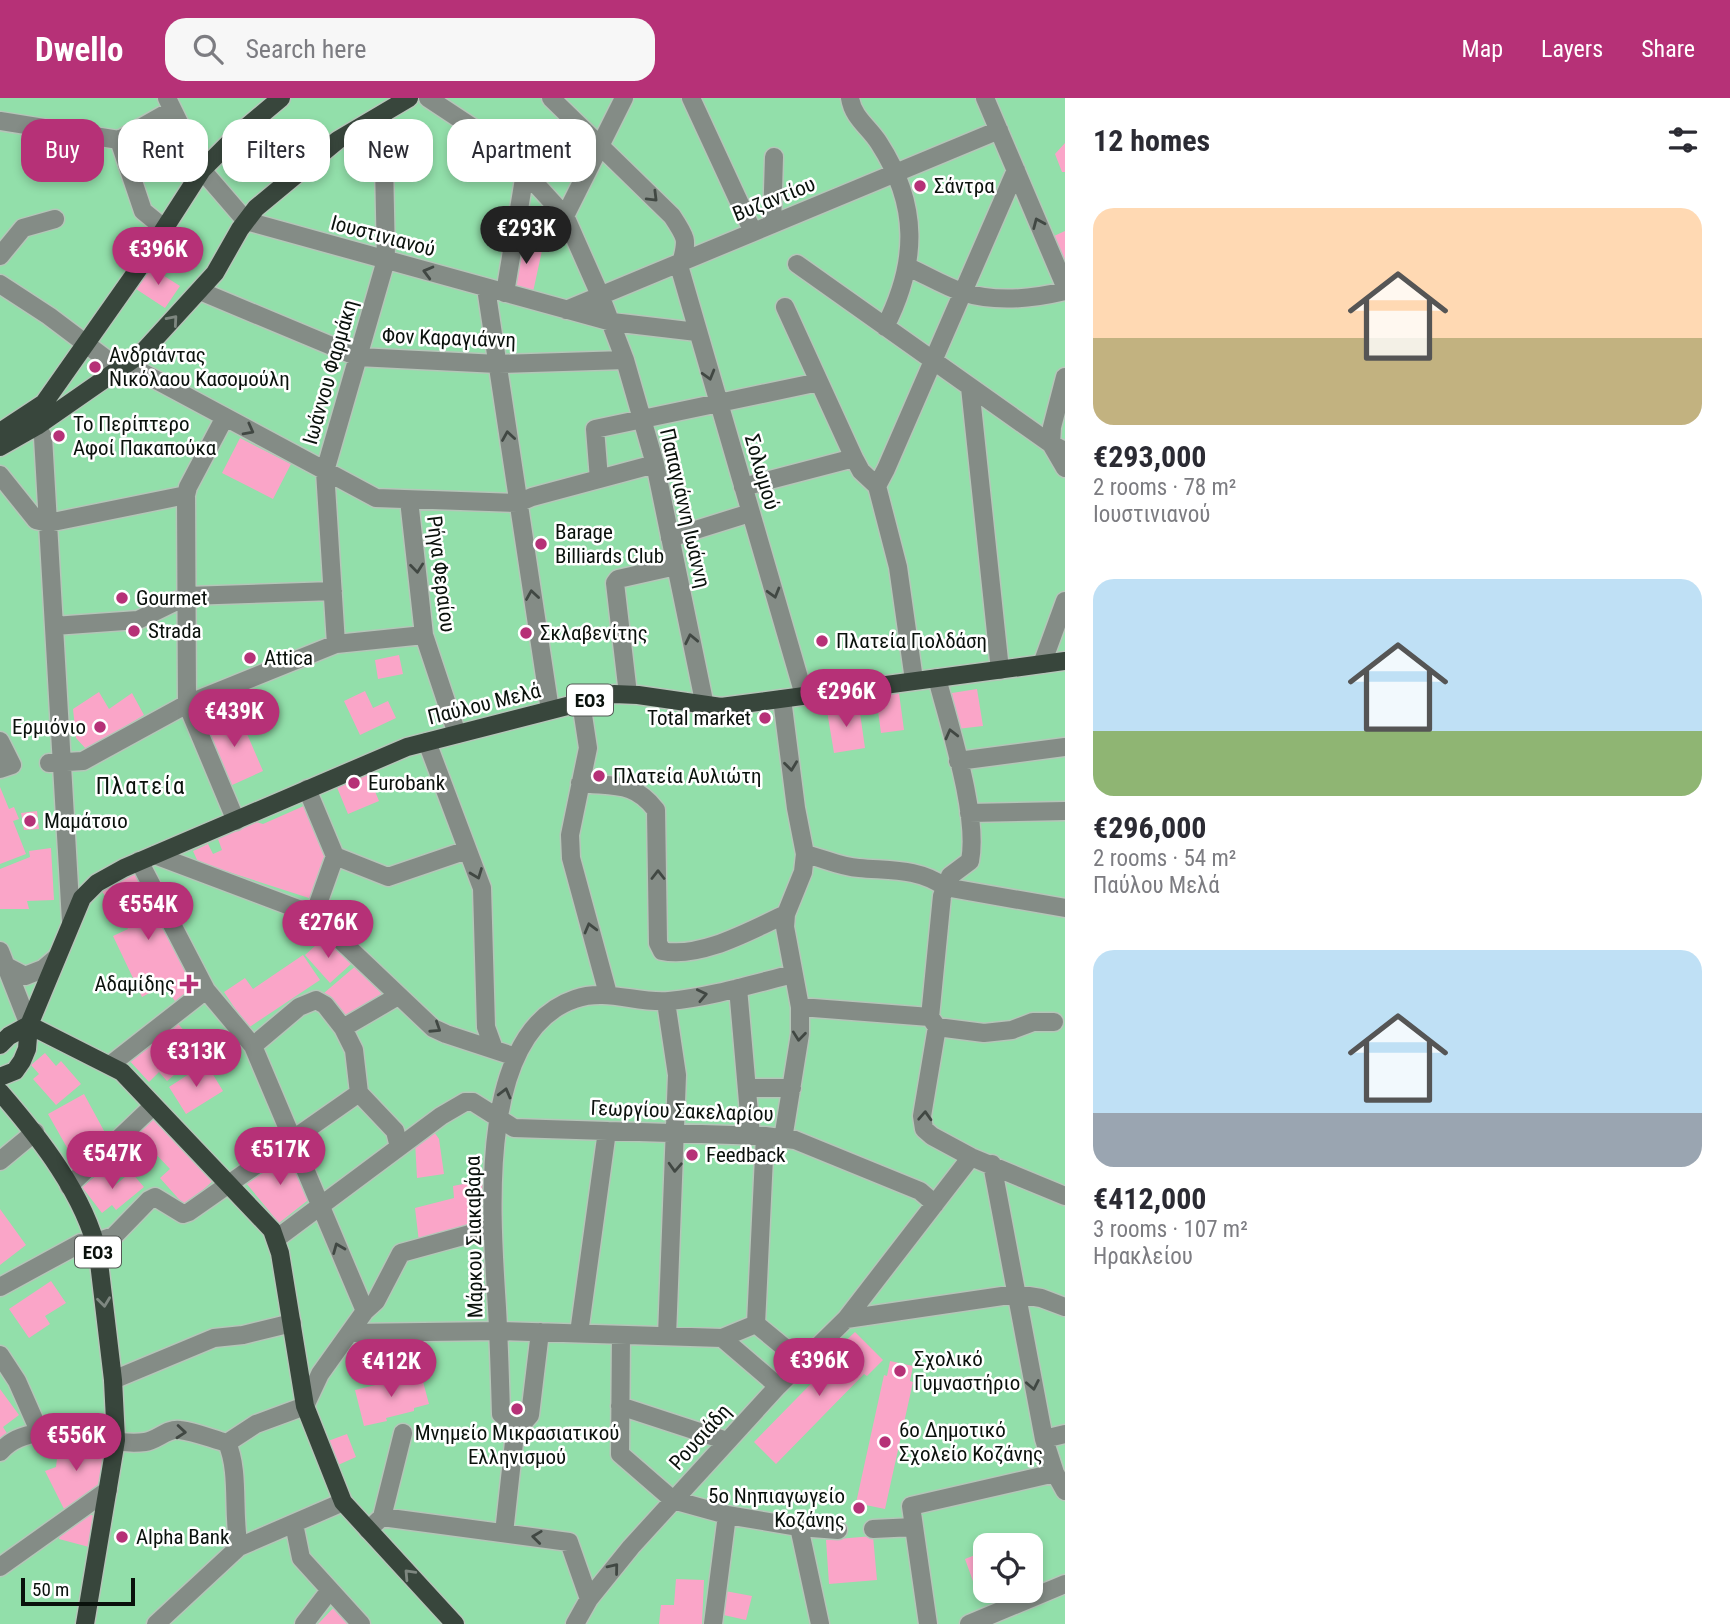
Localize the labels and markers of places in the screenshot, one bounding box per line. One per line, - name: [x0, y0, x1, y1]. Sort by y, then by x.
- place label: Σάντρα: [934, 174, 995, 198]
- marker: Σάντρα: [912, 178, 928, 194]
- pin: €293K: [477, 206, 575, 266]
- pin: €396K: [109, 228, 207, 287]
- place label: Ανδριάντας Νικόλαου Κασομούλη: [109, 343, 290, 391]
- marker: Ανδριάντας Νικόλαου Κασομούλη: [87, 359, 103, 375]
- place label: Το Περίπτερο Αφοί Πακαπούκα: [73, 412, 217, 460]
- marker: Το Περίπτερο Αφοί Πακαπούκα: [51, 428, 67, 444]
- place label: Barage Billiards Club: [555, 520, 664, 568]
- marker: Barage Billiards Club: [533, 536, 549, 552]
- place label: Gourmet: [136, 586, 207, 610]
- marker: Gourmet: [114, 590, 130, 606]
- place label: Strada: [148, 619, 202, 643]
- place label: Σκλαβενίτης: [540, 621, 648, 645]
- marker: Strada: [126, 623, 142, 639]
- marker: Σκλαβενίτης: [518, 625, 534, 641]
- place label: Πλατεία Γιολδάση: [836, 629, 987, 653]
- marker: Πλατεία Γιολδάση: [814, 633, 830, 649]
- place label: Attica: [264, 646, 313, 670]
- marker: Attica: [242, 650, 258, 666]
- pin: €296K: [797, 670, 895, 729]
- pin: €439K: [185, 690, 283, 749]
- place label: Total market: [647, 706, 751, 730]
- marker: Total market: [757, 710, 773, 726]
- place label: Ερμιόνιο: [12, 715, 86, 739]
- marker: Ερμιόνιο: [92, 719, 108, 735]
- place label: Πλατεία Αυλιώτη: [613, 764, 761, 788]
- marker: Πλατεία Αυλιώτη: [591, 768, 607, 784]
- place label: Eurobank: [368, 771, 446, 795]
- marker: Eurobank: [346, 775, 362, 791]
- place label: Μαμάτσιο: [44, 809, 128, 833]
- marker: Μαμάτσιο: [22, 813, 38, 829]
- pin: €554K: [99, 882, 197, 942]
- pin: €276K: [279, 900, 377, 960]
- place label: Αδαμίδης: [94, 972, 175, 996]
- marker: Αδαμίδης: [181, 976, 197, 992]
- pin: €313K: [147, 1030, 245, 1089]
- pin: €517K: [231, 1128, 329, 1187]
- pin: €547K: [63, 1132, 161, 1191]
- place label: Feedback: [706, 1143, 786, 1167]
- marker: Feedback: [684, 1147, 700, 1163]
- pin: €396K: [770, 1338, 868, 1398]
- pin: €412K: [342, 1340, 440, 1399]
- place label: Σχολικό Γυμναστήριο: [914, 1347, 1020, 1395]
- marker: Σχολικό Γυμναστήριο: [892, 1363, 908, 1379]
- marker: Μνημείο Μικρασιατικού Ελληνισμού: [509, 1401, 525, 1417]
- pin: €556K: [27, 1414, 125, 1473]
- place label: 6ο Δημοτικό Σχολείο Κοζάνης: [899, 1418, 1043, 1466]
- place label: Μνημείο Μικρασιατικού Ελληνισμού: [415, 1421, 619, 1469]
- marker: 6ο Δημοτικό Σχολείο Κοζάνης: [877, 1434, 893, 1450]
- place label: 5ο Νηπιαγωγείο Κοζάνης: [708, 1484, 845, 1532]
- marker: 5ο Νηπιαγωγείο Κοζάνης: [851, 1500, 867, 1516]
- place label: Alpha Bank: [136, 1525, 230, 1549]
- marker: Alpha Bank: [114, 1529, 130, 1545]

